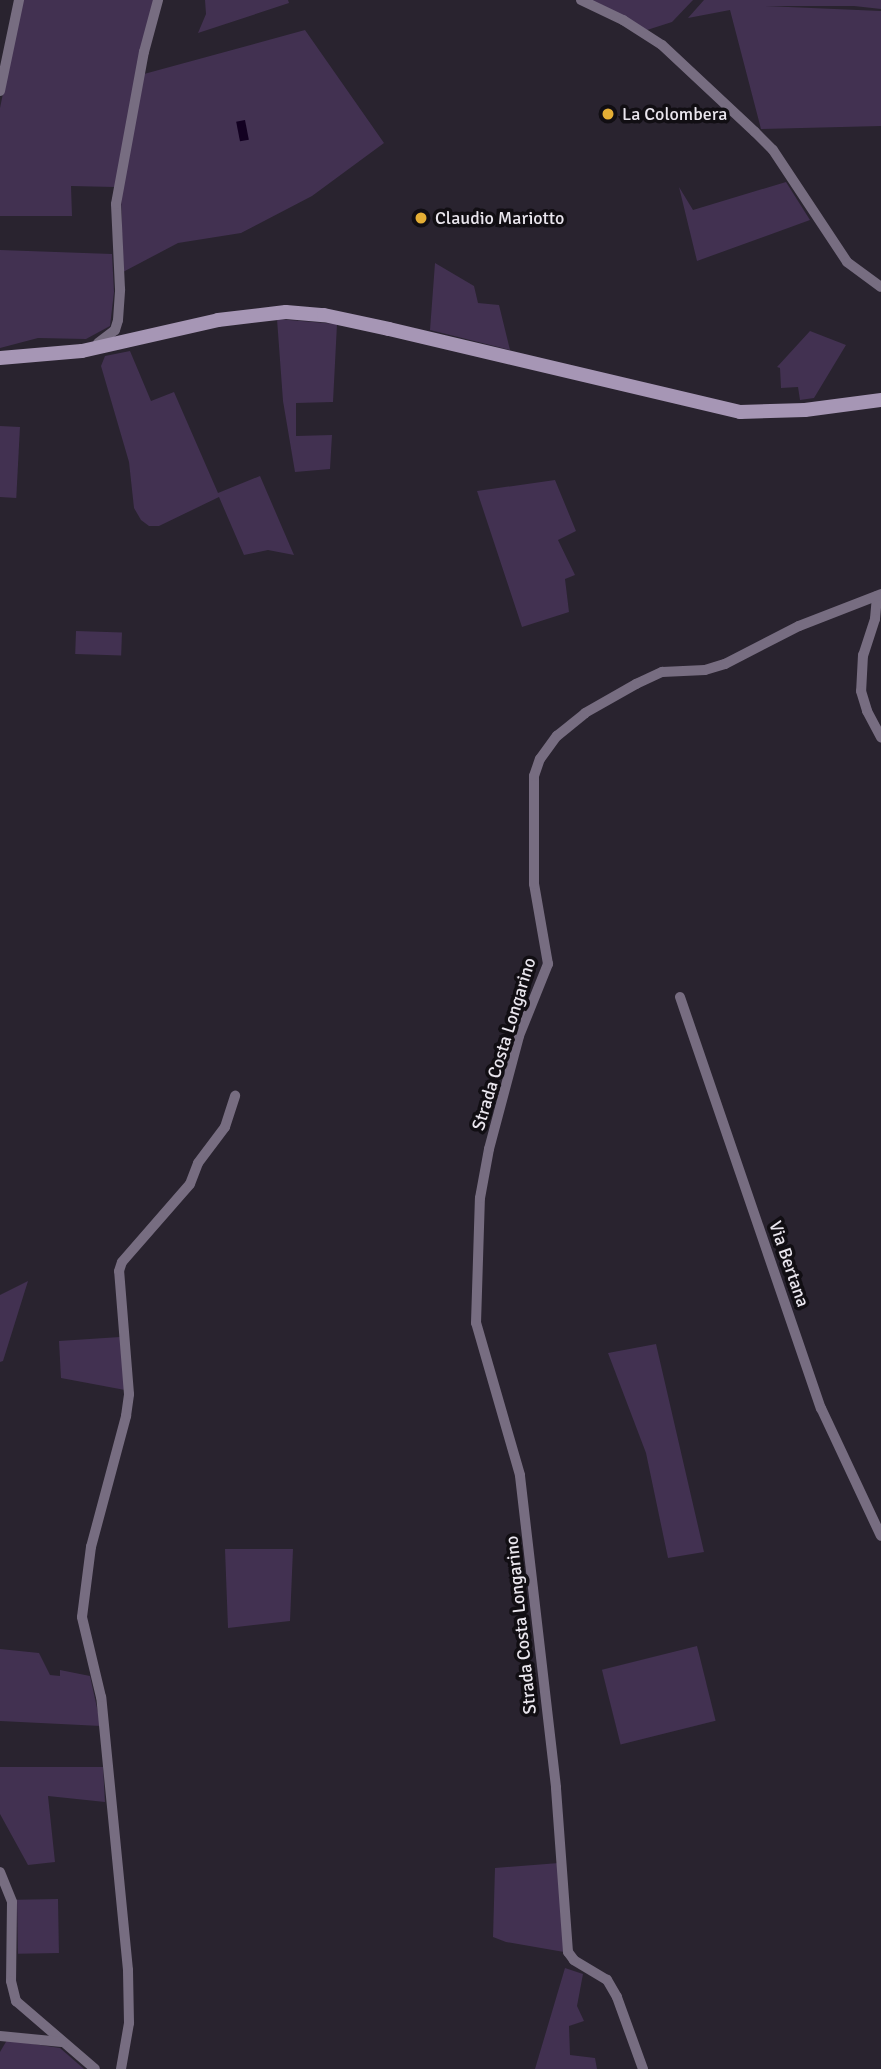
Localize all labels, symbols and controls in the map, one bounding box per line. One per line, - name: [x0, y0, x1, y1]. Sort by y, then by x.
- place label: La Colombera: [622, 103, 727, 125]
- marker: La Colombera: [600, 106, 616, 122]
- place label: Claudio Mariotto: [435, 207, 564, 229]
- marker: Claudio Mariotto: [413, 210, 429, 226]
- street label: Strada Costa Longarino: [467, 955, 541, 1133]
- street label: Via Bertana: [764, 1218, 814, 1310]
- street label: Strada Costa Longarino: [501, 1535, 541, 1715]

